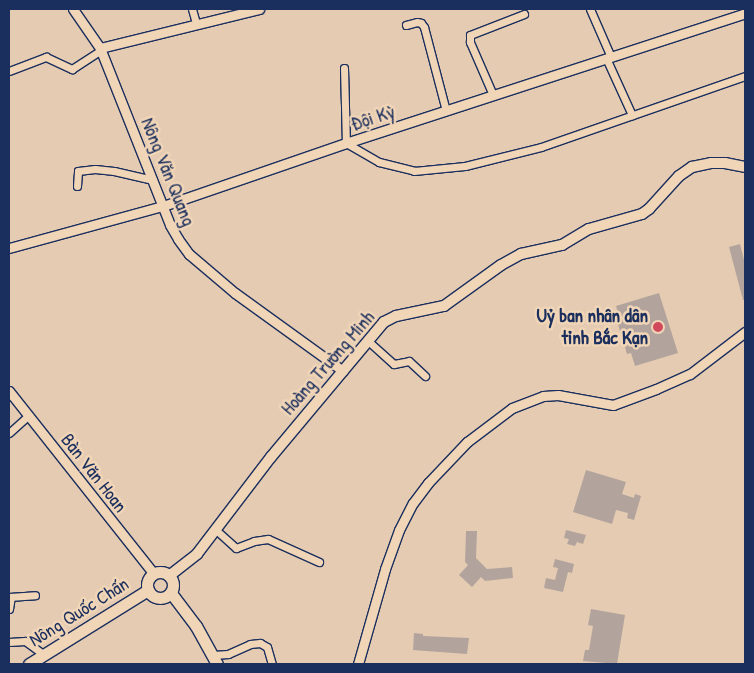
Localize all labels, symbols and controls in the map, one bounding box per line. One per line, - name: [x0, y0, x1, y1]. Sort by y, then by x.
- street label: Đội Kỳ: [348, 100, 398, 136]
- street label: Nông Văn Quang: [136, 115, 200, 229]
- place label: Uỷ ban nhân dân tỉnh Bắc Kạn: [536, 305, 648, 349]
- street label: Hoàng Trường Minh: [277, 306, 379, 420]
- marker: Uỷ ban nhân dân tỉnh Bắc Kạn: [652, 321, 664, 333]
- street label: Bàn Văn Hoan: [56, 429, 132, 517]
- street label: Nông Quốc Chấn: [25, 572, 133, 652]

